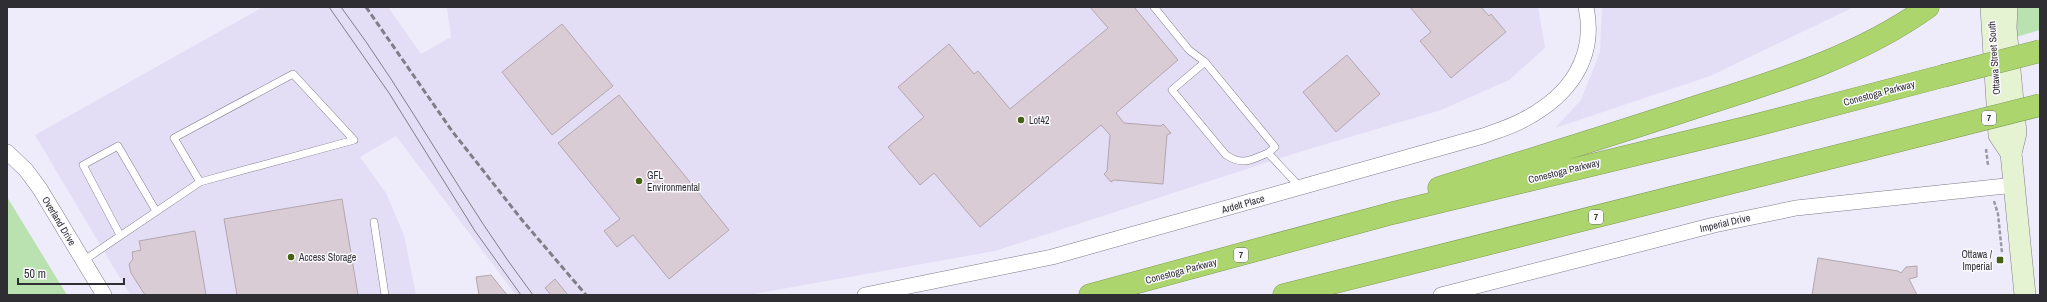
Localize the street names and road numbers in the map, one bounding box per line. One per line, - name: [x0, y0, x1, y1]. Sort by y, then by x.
- street label: Ottawa Street South: [1985, 21, 2003, 95]
- street label: Conestoga Parkway: [1842, 77, 1917, 109]
- road number: 7: [1982, 111, 1996, 125]
- street label: Conestoga Parkway: [1527, 156, 1602, 186]
- street label: Ardelt Place: [1219, 192, 1266, 217]
- street label: Overland Drive: [39, 194, 79, 248]
- road number: 7: [1589, 210, 1603, 224]
- street label: Imperial Drive: [1698, 211, 1752, 235]
- road number: 7: [1234, 248, 1248, 262]
- street label: Conestoga Parkway: [1144, 255, 1219, 287]

